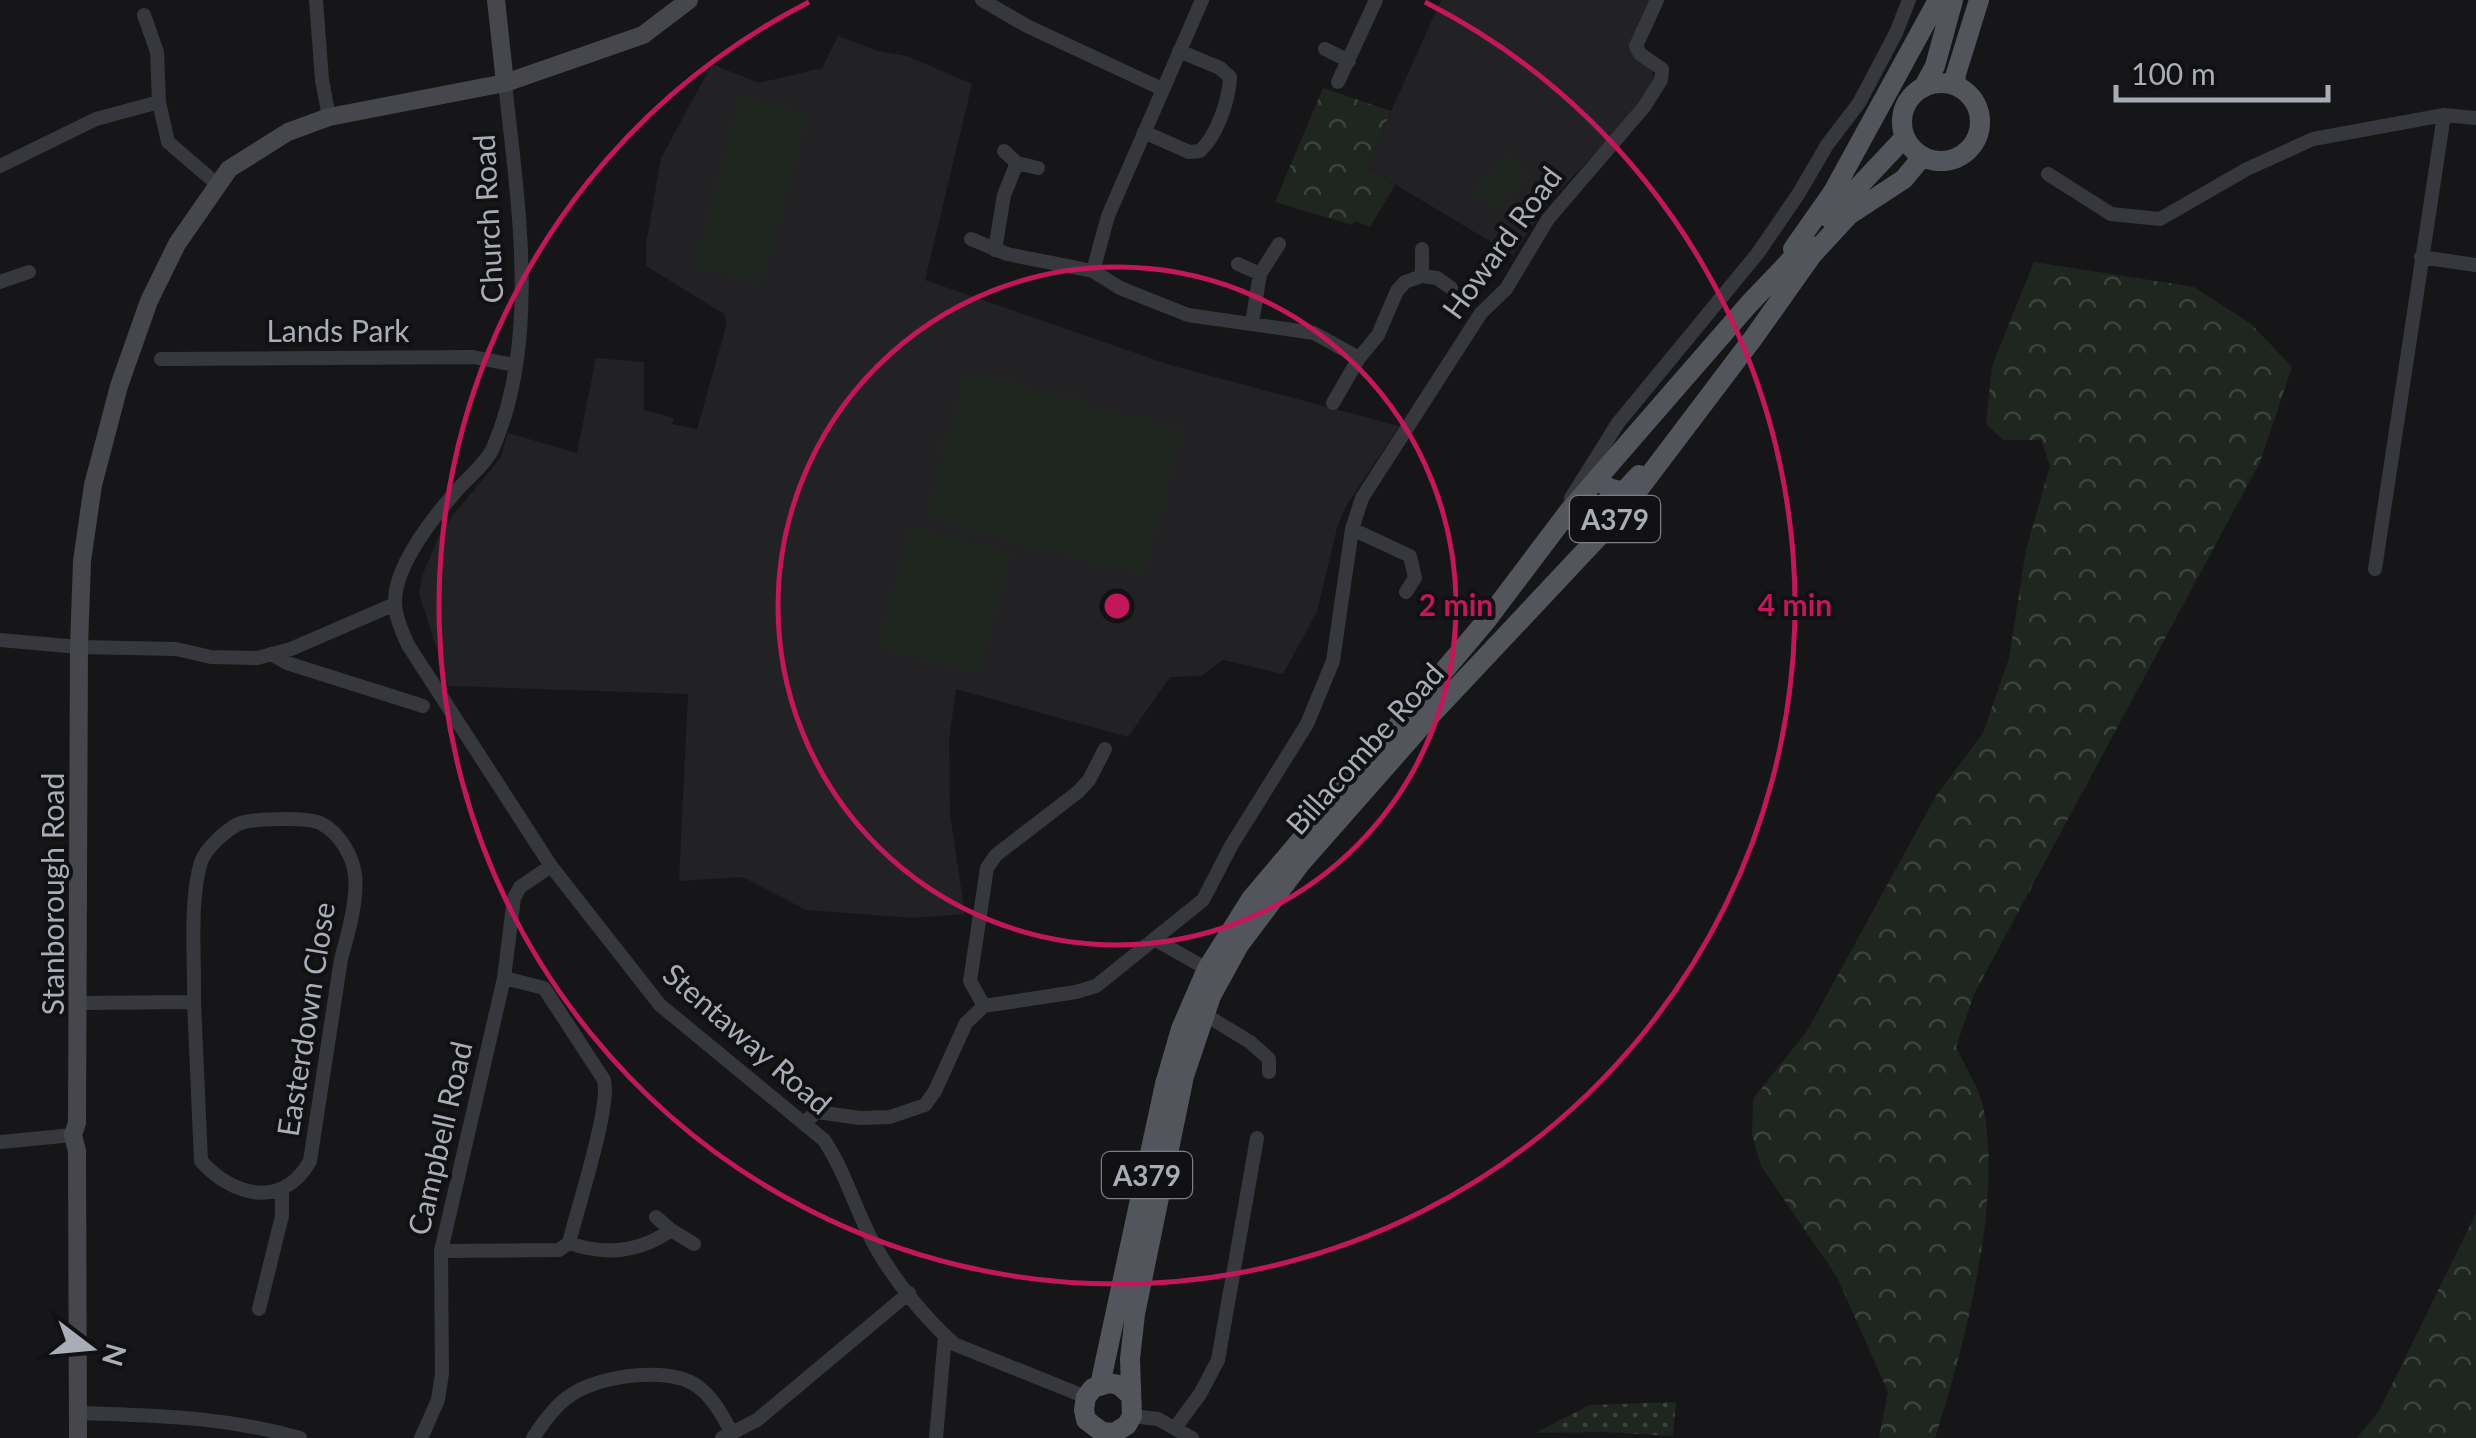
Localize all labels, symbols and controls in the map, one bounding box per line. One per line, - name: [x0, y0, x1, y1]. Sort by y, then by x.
- scale bar: [2116, 40, 2328, 102]
- text: 100 m: [2131, 55, 2216, 91]
- street label: Church Road: [465, 134, 509, 304]
- street label: Howard Road: [1434, 159, 1568, 325]
- street label: Lands Park: [266, 312, 410, 348]
- road number: A379: [1570, 496, 1660, 542]
- text: 2 min: [1419, 586, 1493, 622]
- text: 4 min: [1758, 586, 1832, 622]
- centre of rings: [1099, 588, 1135, 624]
- street label: Billacombe Road: [1278, 655, 1450, 841]
- street label: Stanborough Road: [34, 773, 70, 1015]
- street label: Easterdown Close: [269, 899, 341, 1139]
- street label: Stentaway Road: [657, 955, 839, 1121]
- street label: Campbell Road: [399, 1038, 479, 1238]
- road number: A379: [1102, 1152, 1192, 1198]
- north arrow: [40, 1298, 140, 1398]
- text: N: [96, 1340, 134, 1370]

